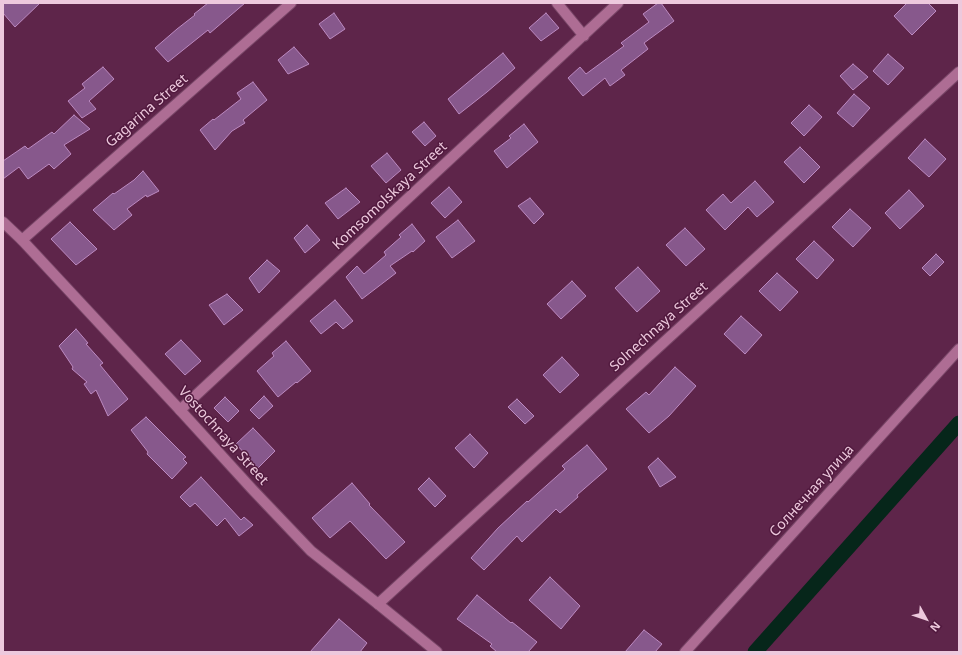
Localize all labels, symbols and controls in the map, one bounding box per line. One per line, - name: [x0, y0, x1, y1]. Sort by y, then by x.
- street label: Gagarina Street: [103, 71, 191, 151]
- street label: Komsomolskaya Street: [329, 139, 451, 253]
- street label: Solnechnaya Street: [607, 279, 711, 375]
- street label: Vostochnaya Street: [174, 383, 272, 489]
- street label: Солнечная улица: [766, 442, 858, 540]
- north arrow: [906, 599, 946, 639]
- text: N: [927, 619, 944, 635]

